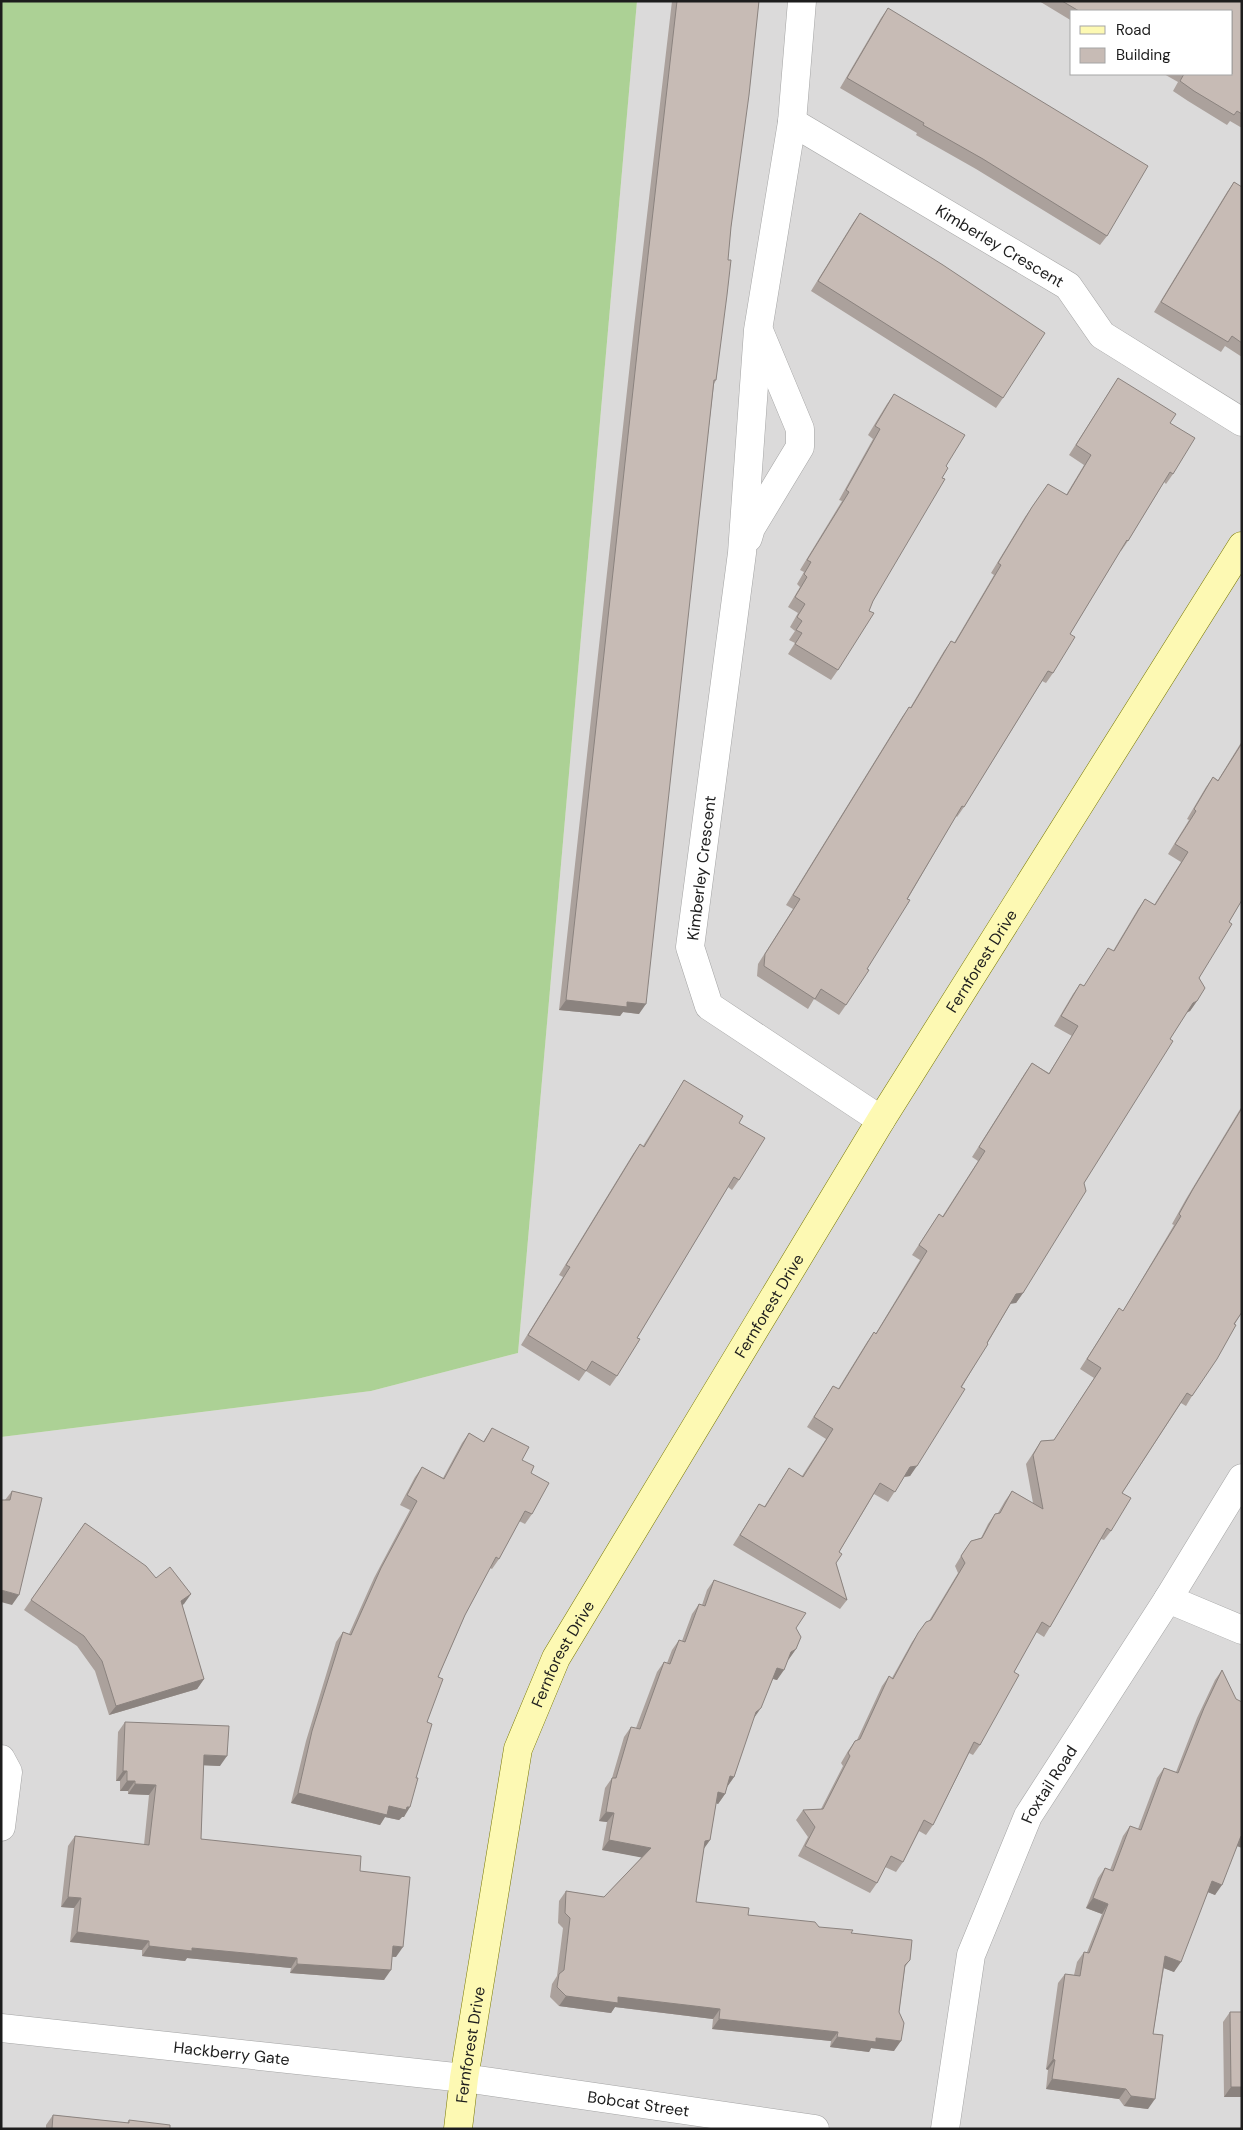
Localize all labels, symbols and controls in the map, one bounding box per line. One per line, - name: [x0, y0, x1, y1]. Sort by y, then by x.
- legend: [1070, 10, 1233, 75]
- text: Road: [1116, 20, 1151, 40]
- text: Building: [1116, 45, 1171, 65]
- street label: Kimberley Crescent: [932, 200, 1068, 292]
- street label: Kimberley Crescent: [682, 794, 721, 942]
- street label: Fernforest Drive: [941, 906, 1022, 1017]
- street label: Fernforest Drive: [730, 1250, 809, 1362]
- street label: Fernforest Drive: [527, 1597, 599, 1711]
- street label: Foxtail Road: [1016, 1741, 1082, 1826]
- street label: Fernforest Drive: [451, 1985, 490, 2104]
- street label: Hackberry Gate: [172, 2037, 291, 2070]
- street label: Bobcat Street: [586, 2086, 691, 2122]

